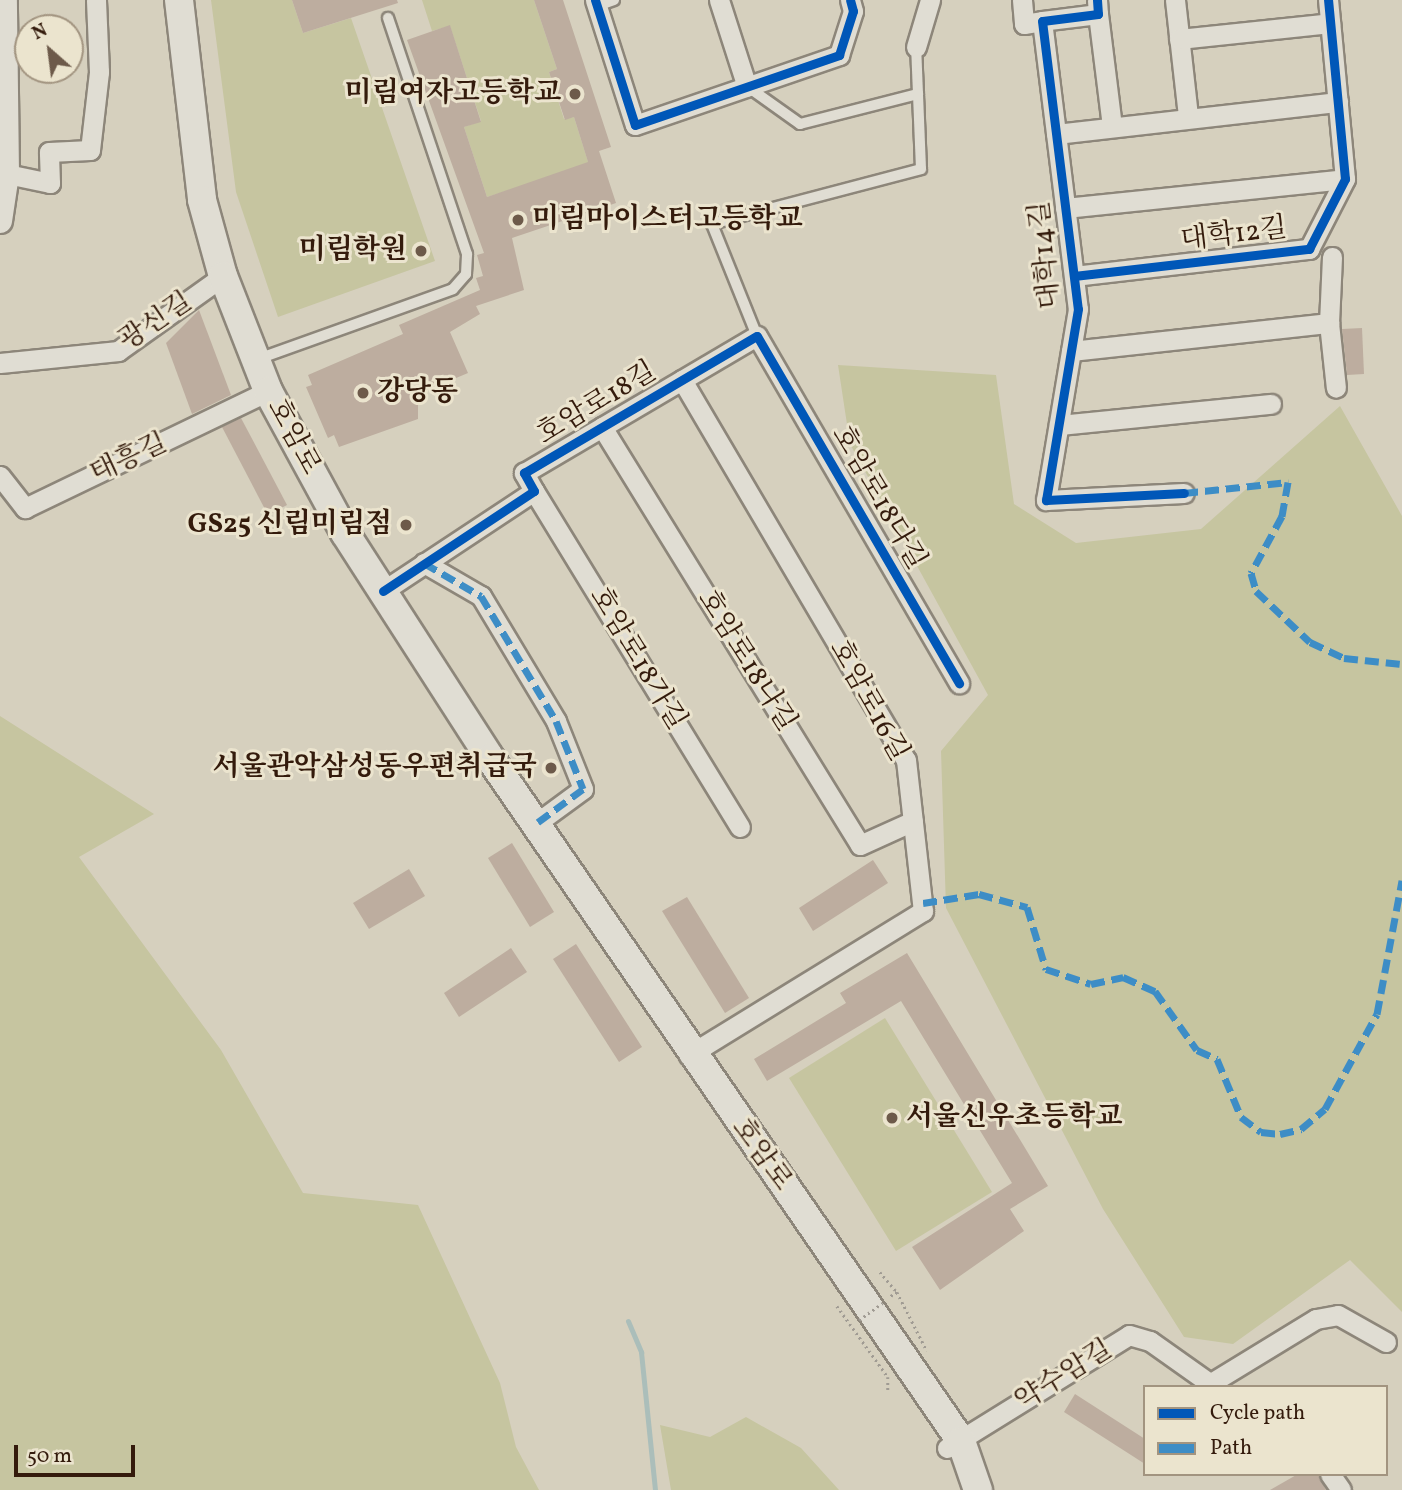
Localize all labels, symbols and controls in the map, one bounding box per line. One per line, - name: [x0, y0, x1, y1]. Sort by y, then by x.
- north arrow: [14, 14, 84, 84]
- text: N: [28, 18, 52, 47]
- place label: 미림여자고등학교: [345, 77, 561, 111]
- marker: 미림여자고등학교: [567, 86, 583, 102]
- street label: 대학14길: [1024, 199, 1068, 311]
- place label: 미림마이스터고등학교: [532, 203, 802, 237]
- marker: 미림마이스터고등학교: [510, 212, 526, 228]
- street label: 대학12길: [1179, 212, 1289, 258]
- place label: 미림학원: [299, 234, 407, 268]
- marker: 미림학원: [413, 243, 429, 259]
- street label: 광신길: [113, 285, 199, 359]
- street label: 호암로18길: [531, 355, 663, 453]
- place label: 강당동: [377, 376, 458, 410]
- marker: 강당동: [355, 385, 371, 401]
- street label: 호암로: [259, 393, 327, 481]
- street label: 호암로18다길: [823, 420, 933, 576]
- street label: 태흥길: [85, 427, 173, 491]
- place label: GS25 신림미림점: [188, 508, 392, 542]
- marker: GS25 신림미림점: [398, 517, 414, 533]
- street label: 호암로18가길: [581, 582, 693, 736]
- street label: 호암로18나길: [689, 584, 803, 738]
- street label: 호암로16길: [821, 635, 915, 767]
- place label: 서울관악삼성동우편취급국: [212, 751, 537, 785]
- marker: 서울관악삼성동우편취급국: [543, 760, 559, 776]
- place label: 서울신우초등학교: [906, 1101, 1122, 1135]
- marker: 서울신우초등학교: [884, 1110, 900, 1126]
- street label: 호암로: [724, 1112, 798, 1198]
- street label: 약수암길: [1009, 1333, 1119, 1419]
- legend: [1143, 1385, 1388, 1476]
- text: Cycle path: [1210, 1399, 1305, 1428]
- scale bar: [18, 1430, 138, 1474]
- text: Path: [1210, 1434, 1252, 1463]
- text: 50 m: [27, 1442, 72, 1471]

